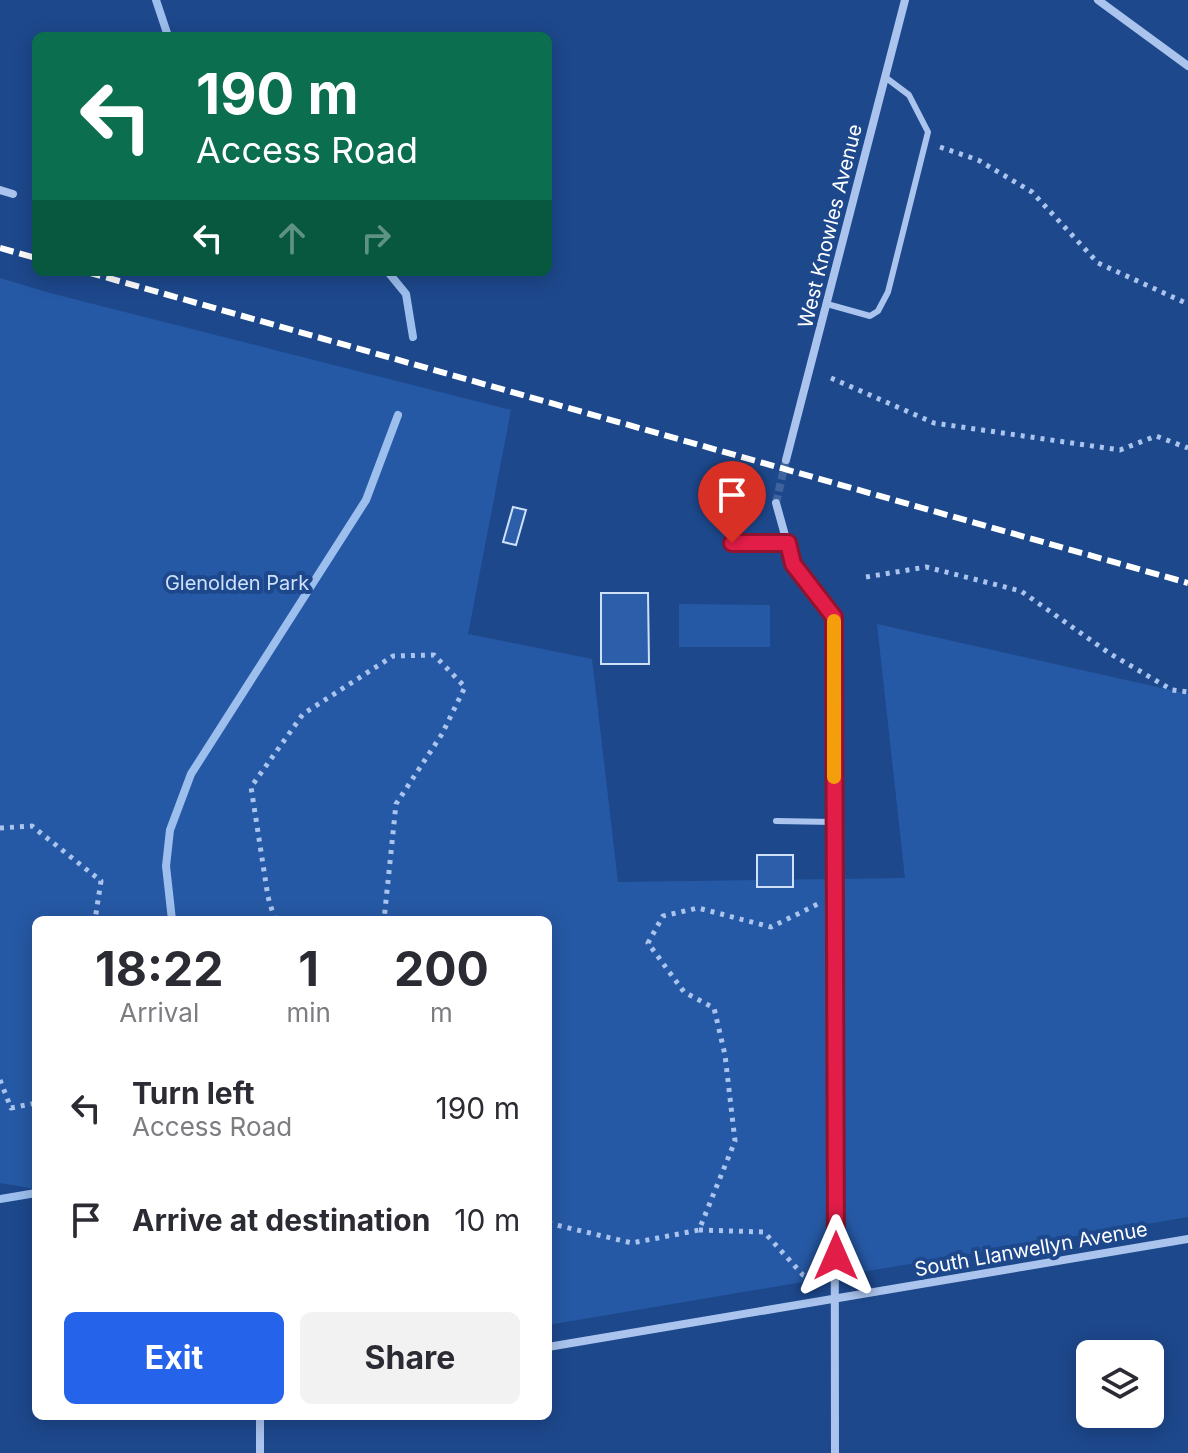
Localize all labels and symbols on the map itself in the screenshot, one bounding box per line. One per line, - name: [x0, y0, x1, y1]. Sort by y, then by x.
- street label: West Knowles Avenue: [793, 122, 867, 330]
- pin: [698, 461, 766, 543]
- park label: Glenolden Park: [165, 571, 309, 595]
- position arrow: [794, 1214, 878, 1298]
- street label: South Llanwellyn Avenue: [913, 1217, 1149, 1281]

